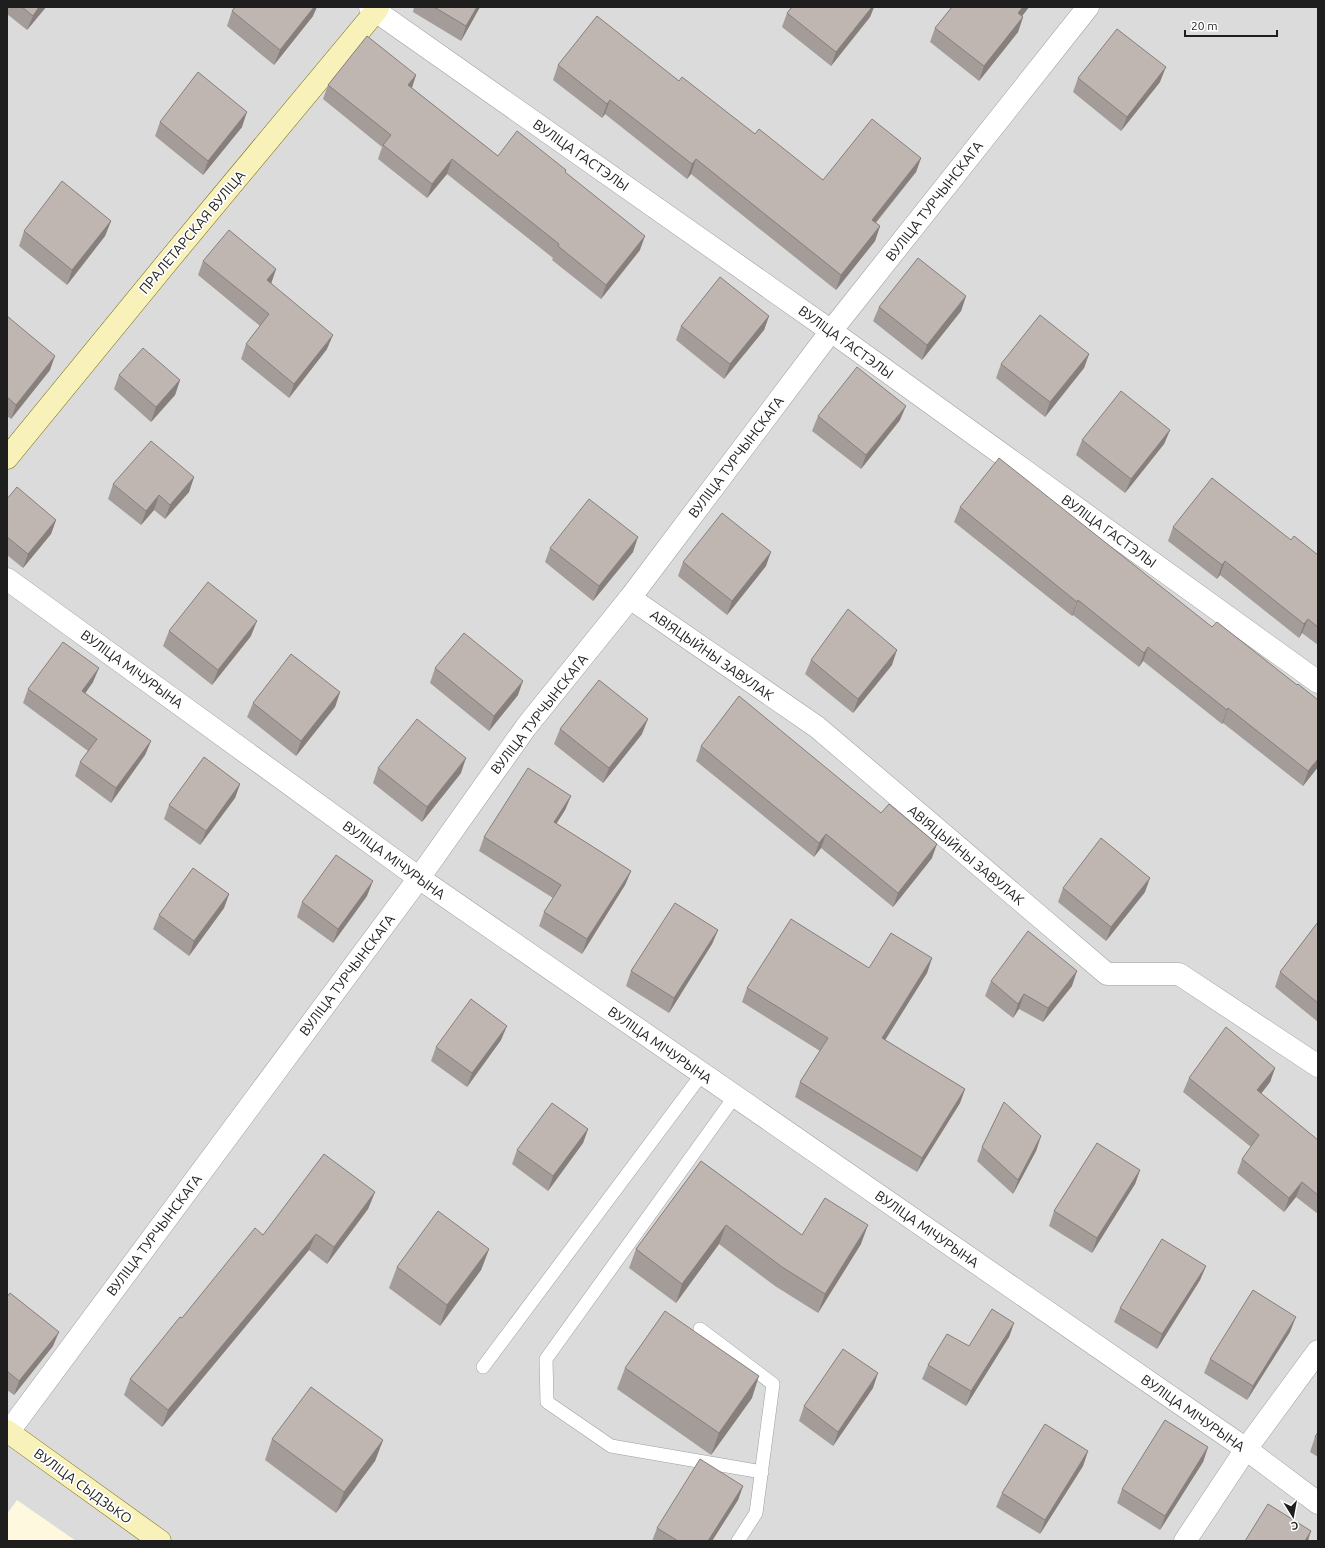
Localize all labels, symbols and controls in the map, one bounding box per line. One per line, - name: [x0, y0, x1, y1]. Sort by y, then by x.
- scale bar: [1185, 12, 1277, 38]
- text: 20 m: [1191, 19, 1218, 32]
- street label: ВУЛІЦА ГАСТЭЛЫ: [530, 116, 632, 194]
- street label: ВУЛІЦА ТУРЧЫНСКАГА: [882, 138, 986, 264]
- street label: ПРАЛЕТАРСКАЯ ВУЛІЦА: [136, 167, 248, 297]
- street label: ВУЛІЦА ГАСТЭЛЫ: [795, 302, 897, 382]
- street label: ВУЛІЦА ТУРЧЫНСКАГА: [685, 393, 787, 521]
- street label: ВУЛІЦА ГАСТЭЛЫ: [1058, 491, 1160, 571]
- street label: АВІЯЦЫЙНЫ ЗАВУЛАК: [647, 606, 778, 704]
- street label: ВУЛІЦА МІЧУРЫНА: [78, 626, 186, 712]
- street label: ВУЛІЦА ТУРЧЫНСКАГА: [487, 651, 591, 777]
- street label: АВІЯЦЫЙНЫ ЗАВУЛАК: [905, 801, 1028, 909]
- street label: ВУЛІЦА МІЧУРЫНА: [340, 817, 448, 903]
- street label: ВУЛІЦА ТУРЧЫНСКАГА: [296, 911, 398, 1039]
- street label: ВУЛІЦА МІЧУРЫНА: [605, 1003, 715, 1087]
- street label: ВУЛІЦА ТУРЧЫНСКАГА: [103, 1171, 205, 1299]
- street label: ВУЛІЦА МІЧУРЫНА: [872, 1187, 982, 1271]
- street label: ВУЛІЦА МІЧУРЫНА: [1138, 1371, 1248, 1455]
- street label: ВУЛІЦА СЫДЗЬКО: [31, 1445, 135, 1527]
- north arrow: [1273, 1496, 1313, 1536]
- text: С: [1290, 1519, 1300, 1532]

